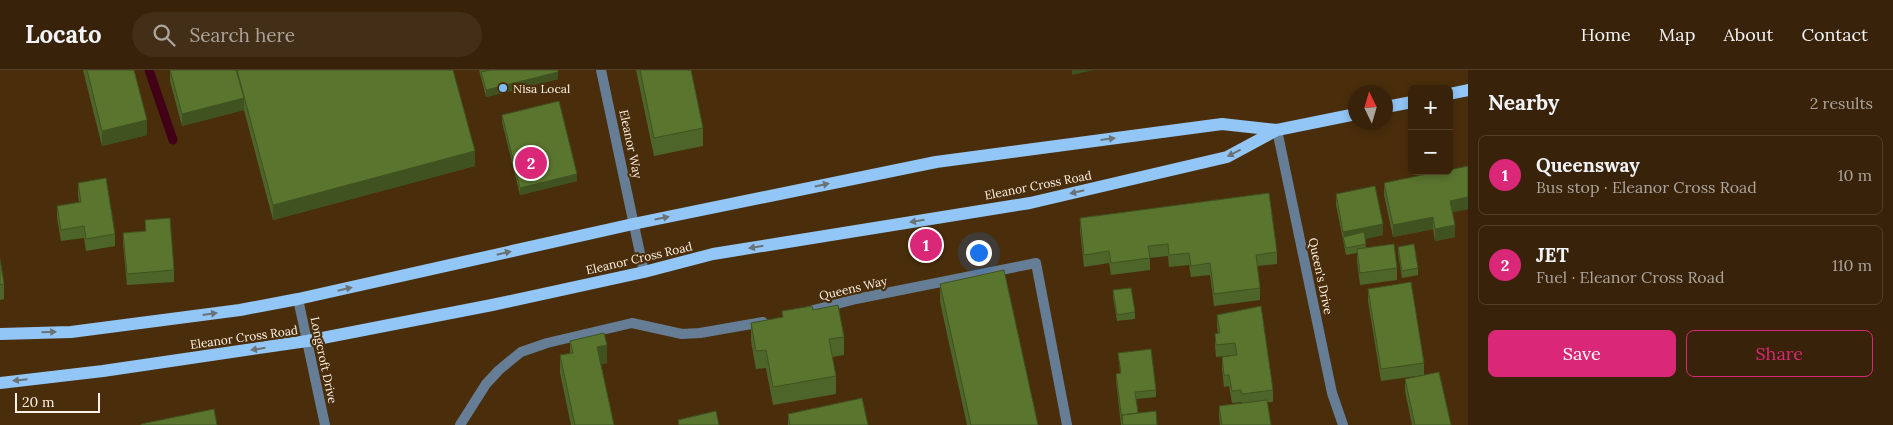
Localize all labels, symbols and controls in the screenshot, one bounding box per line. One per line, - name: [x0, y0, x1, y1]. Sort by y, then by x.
- search box: [132, 12, 482, 57]
- text: Locato: [25, 19, 102, 50]
- icon: search: [150, 21, 178, 49]
- text: Search here: [190, 23, 295, 47]
- text: Home: [1581, 23, 1631, 46]
- text: Map: [1659, 23, 1695, 46]
- text: About: [1723, 23, 1773, 46]
- text: Contact: [1801, 23, 1868, 46]
- place label: Nisa Local: [513, 81, 570, 96]
- marker: Nisa Local: [497, 82, 509, 94]
- north arrow: [1348, 85, 1393, 130]
- map controls: [1408, 85, 1453, 175]
- button: +: [1408, 85, 1453, 130]
- text: Nearby: [1488, 89, 1559, 116]
- text: 2 results: [1810, 93, 1873, 113]
- street label: Eleanor Way: [616, 108, 646, 180]
- button: −: [1408, 130, 1453, 175]
- one-way arrow: [1100, 135, 1116, 143]
- pin: 2: [515, 144, 547, 182]
- one-way arrow: [1227, 149, 1241, 157]
- text: Queensway: [1536, 153, 1640, 177]
- text: 1: [1502, 165, 1508, 185]
- text: 10 m: [1838, 165, 1872, 185]
- street label: Eleanor Cross Road: [983, 167, 1093, 203]
- text: Bus stop · Eleanor Cross Road: [1536, 177, 1757, 197]
- one-way arrow: [814, 181, 829, 189]
- one-way arrow: [1069, 188, 1084, 196]
- one-way arrow: [655, 214, 670, 222]
- one-way arrow: [908, 217, 924, 225]
- pin: 1: [910, 226, 942, 264]
- street label: Queen's Drive: [1306, 236, 1337, 316]
- street label: Eleanor Cross Road: [584, 238, 694, 278]
- your location: [966, 240, 992, 266]
- one-way arrow: [748, 243, 764, 251]
- text: JET: [1536, 243, 1569, 267]
- one-way arrow: [496, 249, 511, 257]
- text: 2: [1501, 255, 1509, 275]
- text: 110 m: [1832, 255, 1872, 275]
- text: Fuel · Eleanor Cross Road: [1536, 267, 1725, 287]
- street label: Queens Way: [817, 273, 889, 303]
- one-way arrow: [338, 285, 353, 293]
- one-way arrow: [202, 310, 218, 318]
- street label: Longcroft Drive: [307, 315, 341, 405]
- street label: Eleanor Cross Road: [189, 322, 299, 352]
- one-way arrow: [41, 328, 57, 336]
- button: Save: [1488, 330, 1676, 377]
- button: Share: [1686, 330, 1873, 377]
- one-way arrow: [250, 345, 266, 353]
- one-way arrow: [12, 376, 28, 384]
- scale bar: [15, 390, 100, 413]
- text: 20 m: [22, 393, 54, 411]

